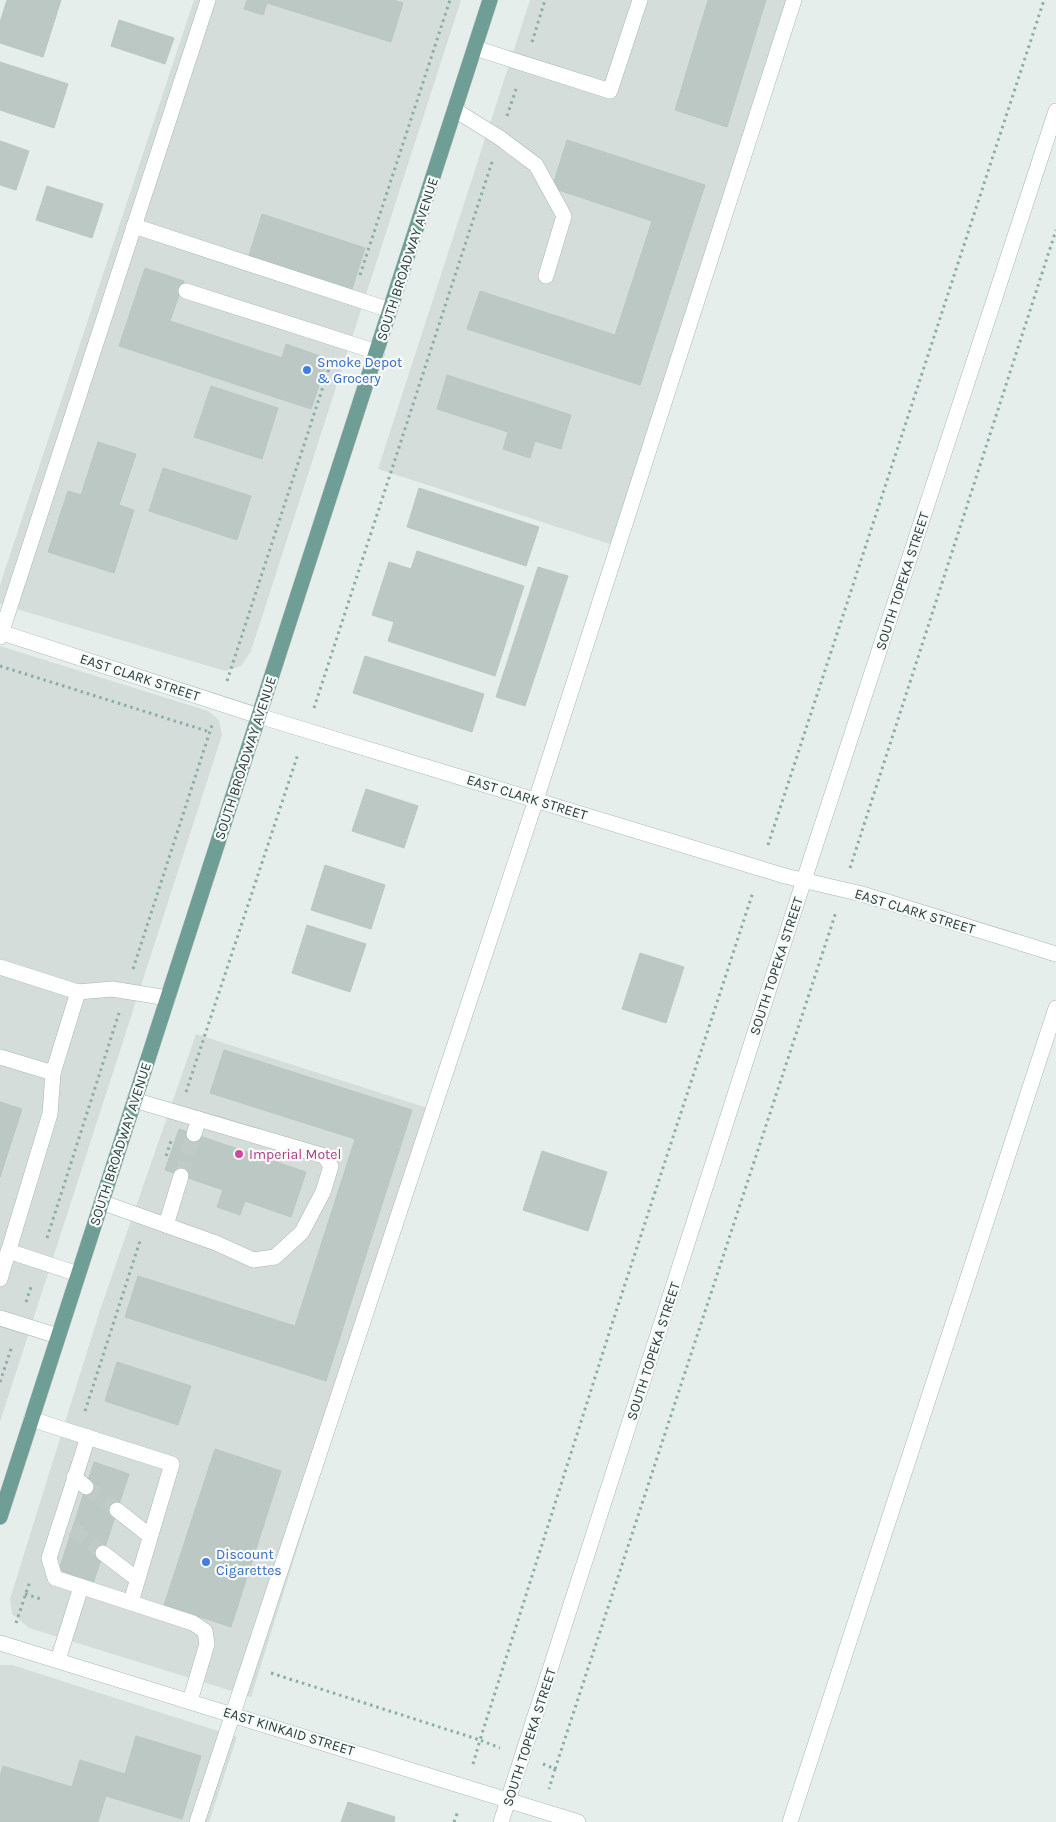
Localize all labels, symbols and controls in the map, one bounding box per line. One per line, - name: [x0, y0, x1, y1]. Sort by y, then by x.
- street label: SOUTH BROADWAY AVENUE: [373, 175, 442, 343]
- place label: Smoke Depot & Grocery: [317, 354, 402, 387]
- marker: Smoke Depot & Grocery: [301, 364, 313, 376]
- street label: SOUTH TOPEKA STREET: [872, 510, 933, 653]
- street label: EAST CLARK STREET: [78, 650, 202, 705]
- street label: SOUTH BROADWAY AVENUE: [211, 674, 280, 842]
- street label: EAST CLARK STREET: [465, 771, 589, 824]
- street label: EAST CLARK STREET: [853, 885, 977, 938]
- street label: SOUTH TOPEKA STREET: [746, 895, 807, 1038]
- street label: SOUTH BROADWAY AVENUE: [86, 1060, 155, 1228]
- place label: Imperial Motel: [249, 1146, 341, 1163]
- marker: Imperial Motel: [233, 1148, 245, 1160]
- street label: SOUTH TOPEKA STREET: [623, 1280, 684, 1423]
- place label: Discount Cigarettes: [216, 1546, 282, 1579]
- marker: Discount Cigarettes: [200, 1556, 212, 1568]
- street label: SOUTH TOPEKA STREET: [499, 1666, 560, 1809]
- street label: EAST KINKAID STREET: [221, 1703, 357, 1760]

